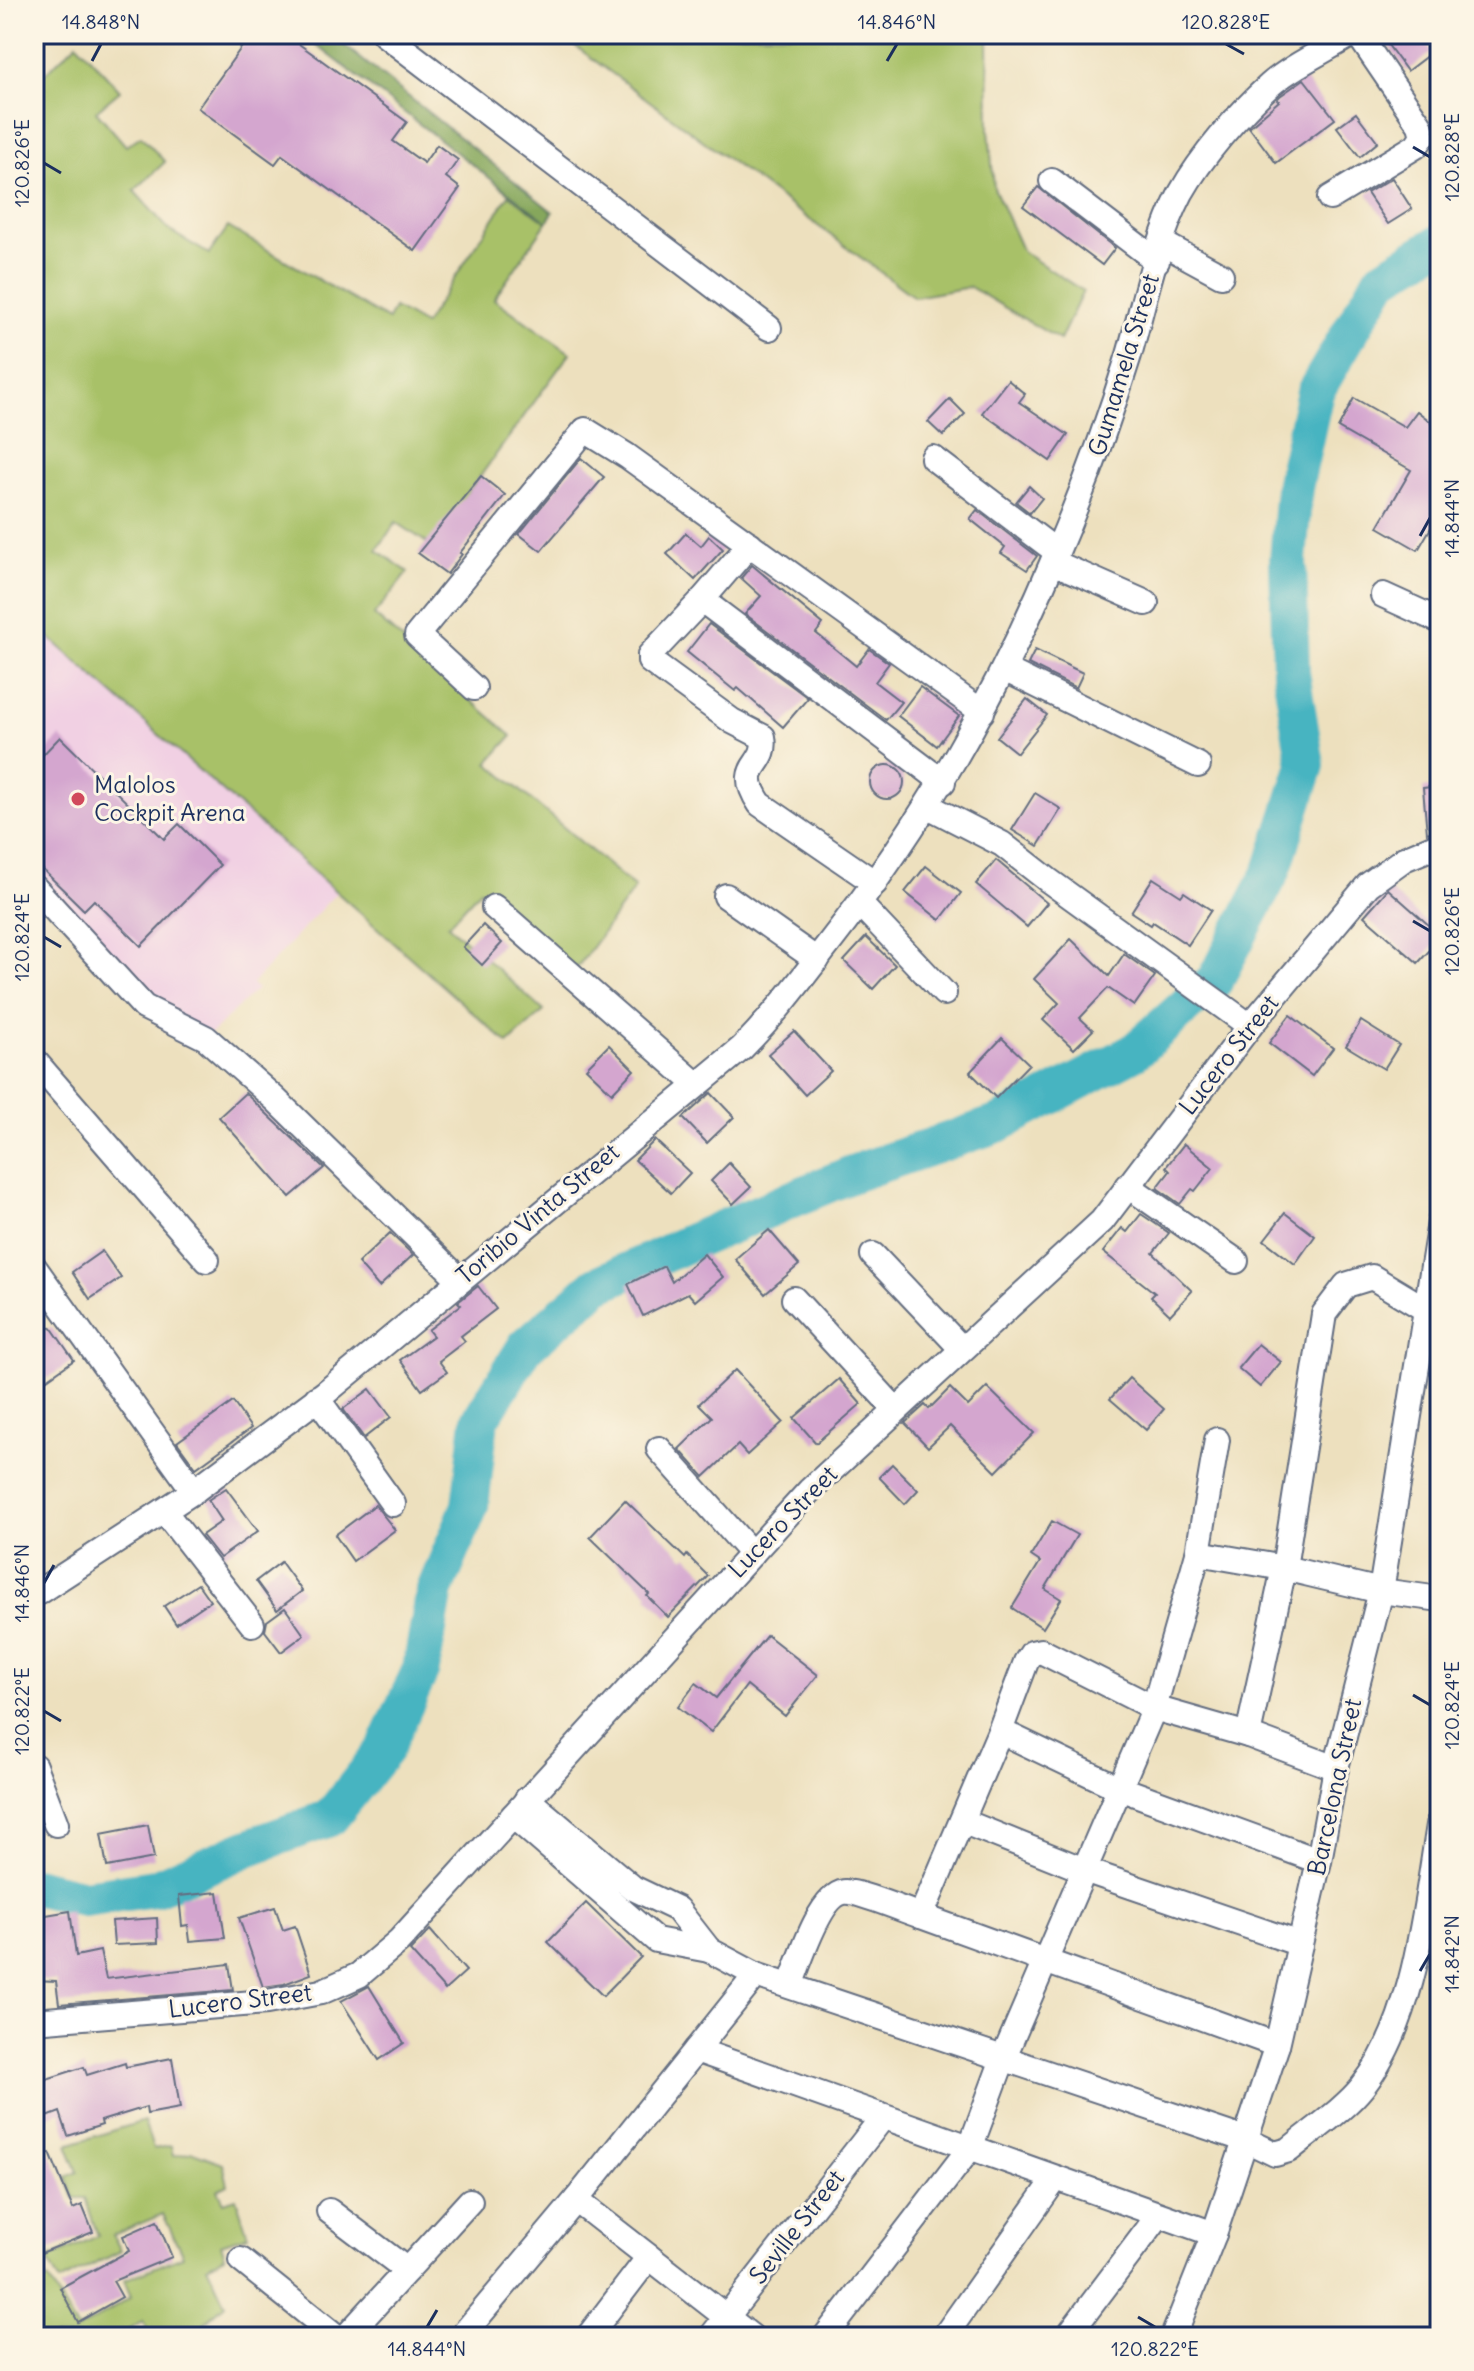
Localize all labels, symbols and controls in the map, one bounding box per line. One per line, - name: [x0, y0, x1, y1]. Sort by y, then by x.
- text: 14.848°N: [62, 9, 140, 34]
- text: 14.846°N: [858, 9, 936, 34]
- text: 120.828°E: [1182, 9, 1270, 34]
- text: 120.828°E: [1439, 113, 1464, 201]
- text: 120.826°E: [9, 119, 34, 207]
- street label: Gumamela Street: [1081, 270, 1165, 459]
- text: 14.844°N: [1439, 479, 1464, 557]
- place label: Malolos Cockpit Arena: [94, 769, 245, 827]
- marker: Malolos Cockpit Arena: [69, 790, 87, 808]
- text: 120.826°E: [1439, 887, 1464, 975]
- text: 120.824°E: [9, 893, 34, 981]
- street label: Lucero Street: [1172, 988, 1284, 1120]
- street label: Toribio Vinta Street: [450, 1136, 625, 1290]
- street label: Lucero Street: [721, 1459, 843, 1584]
- text: 14.846°N: [9, 1544, 34, 1622]
- text: 120.824°E: [1439, 1661, 1464, 1749]
- text: 120.822°E: [9, 1667, 34, 1755]
- street label: Barcelona Street: [1301, 1696, 1367, 1878]
- text: 14.842°N: [1439, 1915, 1464, 1993]
- street label: Lucero Street: [166, 1976, 313, 2024]
- street label: Seville Street: [742, 2163, 850, 2290]
- text: 14.844°N: [388, 2336, 466, 2361]
- text: 120.822°E: [1111, 2336, 1199, 2361]

